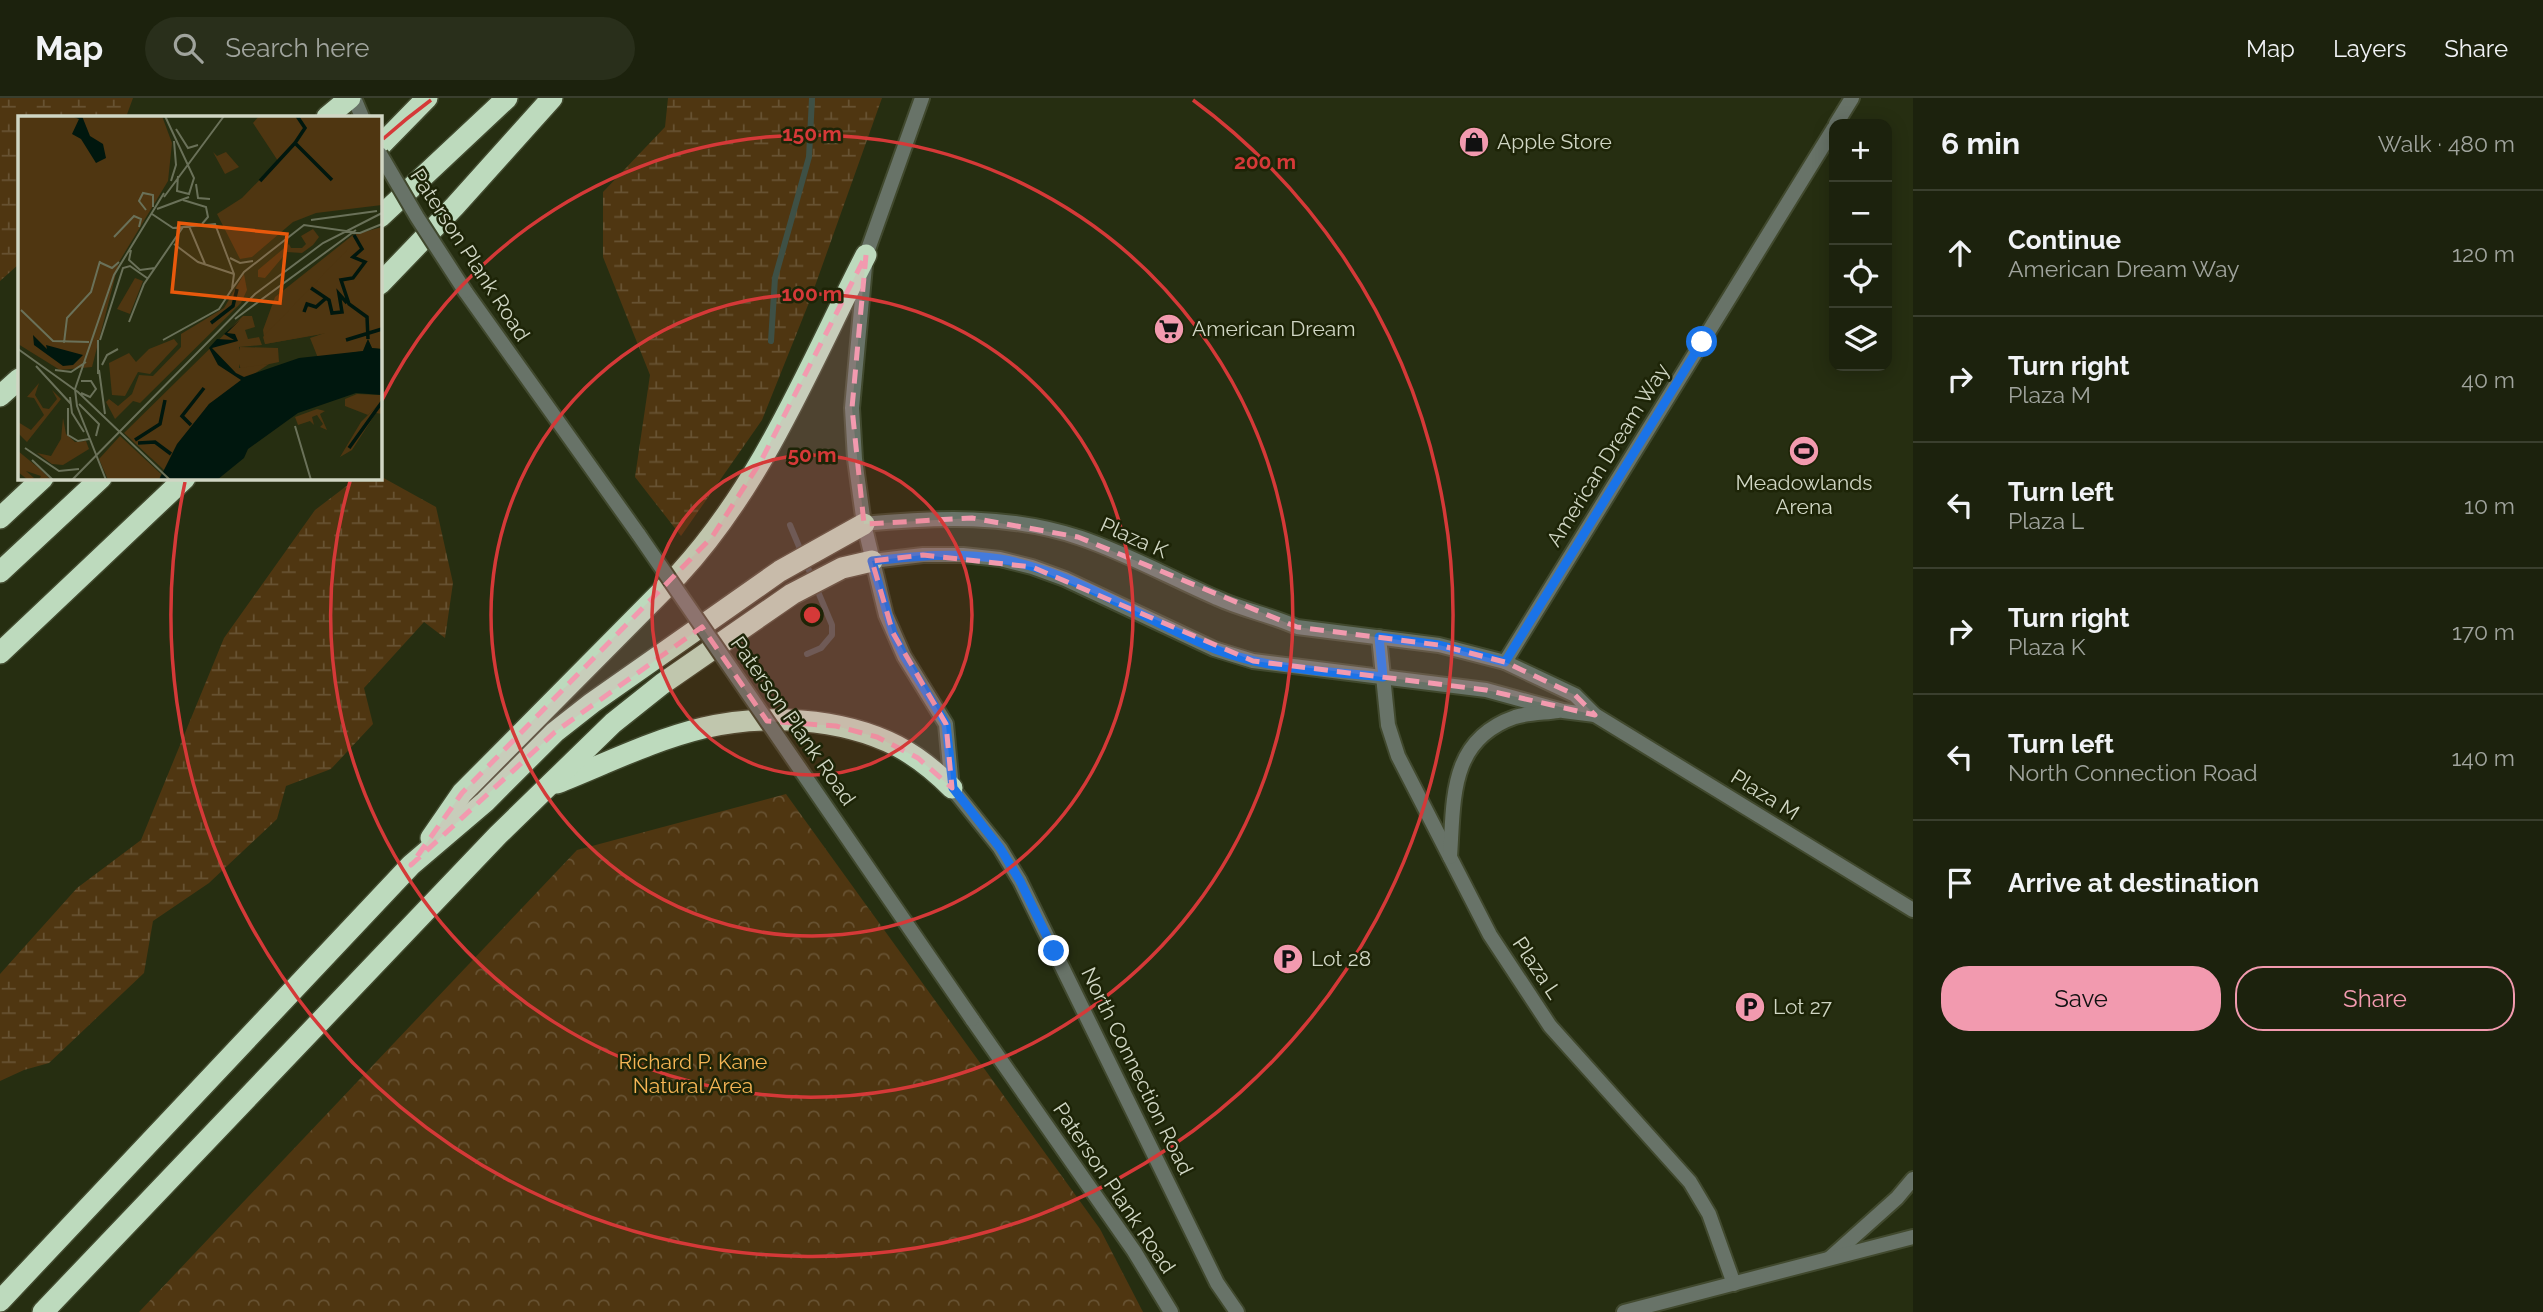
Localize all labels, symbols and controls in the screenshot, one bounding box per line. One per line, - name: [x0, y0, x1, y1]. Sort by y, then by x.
- search box: [145, 17, 635, 80]
- text: Map: [35, 29, 103, 68]
- icon: search: [169, 29, 207, 67]
- text: Search here: [225, 33, 370, 63]
- text: Map: [2246, 34, 2295, 63]
- text: Layers: [2333, 34, 2406, 63]
- text: Share: [2444, 34, 2508, 63]
- inset map: [18, 116, 382, 480]
- map controls: [1829, 119, 1892, 371]
- button: +: [1829, 119, 1892, 182]
- text: 150 m: [782, 121, 842, 146]
- shop icon: Apple Store: [1457, 125, 1491, 159]
- text: 6 min: [1941, 126, 2020, 161]
- place label: Apple Store: [1497, 129, 1612, 154]
- text: Walk · 480 m: [2378, 130, 2515, 157]
- text: 200 m: [1234, 149, 1296, 174]
- street label: Paterson Plank Road: [405, 164, 535, 346]
- button: −: [1829, 182, 1892, 245]
- text: Continue: [2008, 225, 2121, 255]
- icon: ahead: [1941, 234, 1979, 272]
- text: 120 m: [2452, 240, 2515, 267]
- button: locate: [1829, 245, 1892, 308]
- text: American Dream Way: [2008, 255, 2240, 282]
- text: 100 m: [782, 281, 842, 306]
- button: layers: [1829, 308, 1892, 371]
- supermarket icon: American Dream: [1152, 312, 1186, 346]
- place label: American Dream: [1192, 316, 1355, 341]
- route start: [1686, 326, 1717, 357]
- text: Turn right: [2008, 351, 2129, 381]
- street label: American Dream Way: [1541, 358, 1674, 551]
- icon: right: [1941, 360, 1979, 398]
- text: 40 m: [2461, 366, 2515, 393]
- text: Plaza M: [2008, 381, 2091, 408]
- sports icon: Meadowlands Arena: [1787, 434, 1821, 468]
- text: 50 m: [787, 442, 837, 467]
- place label: Meadowlands Arena: [1736, 470, 1872, 519]
- text: Turn left: [2008, 477, 2114, 507]
- icon: left: [1941, 486, 1979, 524]
- text: 10 m: [2464, 492, 2515, 519]
- text: Plaza L: [2008, 507, 2084, 534]
- street label: Plaza K: [1097, 512, 1172, 564]
- centre of rings: [800, 603, 824, 627]
- text: Turn right: [2008, 603, 2129, 633]
- icon: right: [1941, 612, 1979, 650]
- text: 170 m: [2452, 618, 2515, 645]
- street label: Paterson Plank Road: [726, 631, 861, 810]
- text: Plaza K: [2008, 633, 2086, 660]
- text: Turn left: [2008, 729, 2114, 759]
- icon: left: [1941, 738, 1979, 776]
- text: 140 m: [2452, 744, 2515, 771]
- text: North Connection Road: [2008, 759, 2258, 786]
- street label: Plaza M: [1727, 764, 1804, 825]
- icon: arrive: [1941, 864, 1979, 902]
- text: Arrive at destination: [2008, 868, 2259, 898]
- street label: Plaza L: [1508, 932, 1567, 1004]
- route end: [1038, 935, 1069, 966]
- parking icon: Lot 28: [1271, 942, 1305, 976]
- place label: Lot 28: [1311, 946, 1371, 971]
- street label: North Connection Road: [1076, 963, 1199, 1179]
- button: Save: [1941, 966, 2221, 1031]
- button: Share: [2235, 966, 2515, 1031]
- parking icon: Lot 27: [1733, 990, 1767, 1024]
- place label: Lot 27: [1773, 994, 1833, 1019]
- park label: Richard P. Kane Natural Area: [619, 1049, 767, 1098]
- street label: Paterson Plank Road: [1048, 1098, 1181, 1278]

